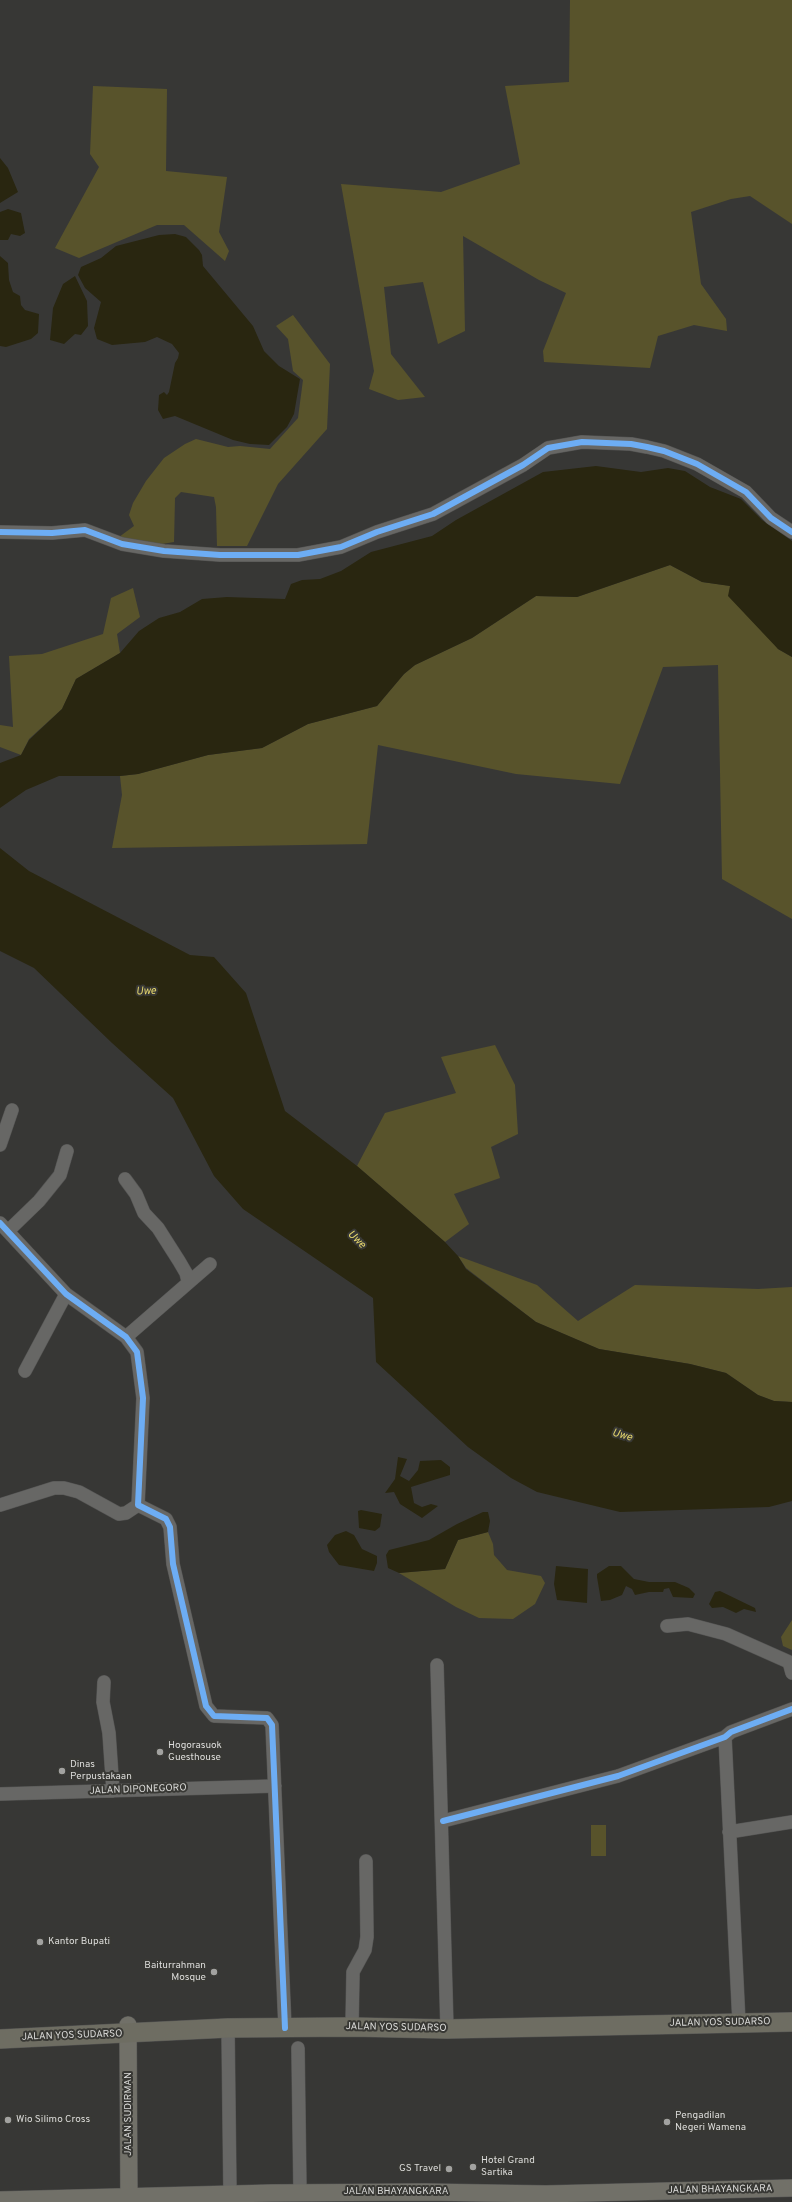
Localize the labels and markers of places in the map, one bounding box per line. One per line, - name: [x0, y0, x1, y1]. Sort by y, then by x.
- place label: Hogorasuok Guesthouse: [168, 1740, 222, 1764]
- marker: Hogorasuok Guesthouse: [155, 1747, 165, 1757]
- place label: Dinas Perpustakaan: [70, 1759, 132, 1782]
- marker: Dinas Perpustakaan: [57, 1766, 67, 1776]
- place label: Kantor Bupati: [48, 1936, 110, 1948]
- marker: Kantor Bupati: [35, 1937, 45, 1947]
- place label: Baiturrahman Mosque: [144, 1960, 206, 1984]
- marker: Baiturrahman Mosque: [209, 1967, 219, 1977]
- place label: Pengadilan Negeri Wamena: [675, 2110, 746, 2134]
- place label: Wio Silimo Cross: [16, 2114, 90, 2126]
- marker: Wio Silimo Cross: [3, 2115, 13, 2125]
- marker: Pengadilan Negeri Wamena: [662, 2117, 672, 2127]
- place label: Hotel Grand Sartika: [481, 2155, 535, 2178]
- marker: Hotel Grand Sartika: [468, 2162, 478, 2172]
- place label: GS Travel: [399, 2163, 441, 2175]
- marker: GS Travel: [444, 2164, 454, 2174]

